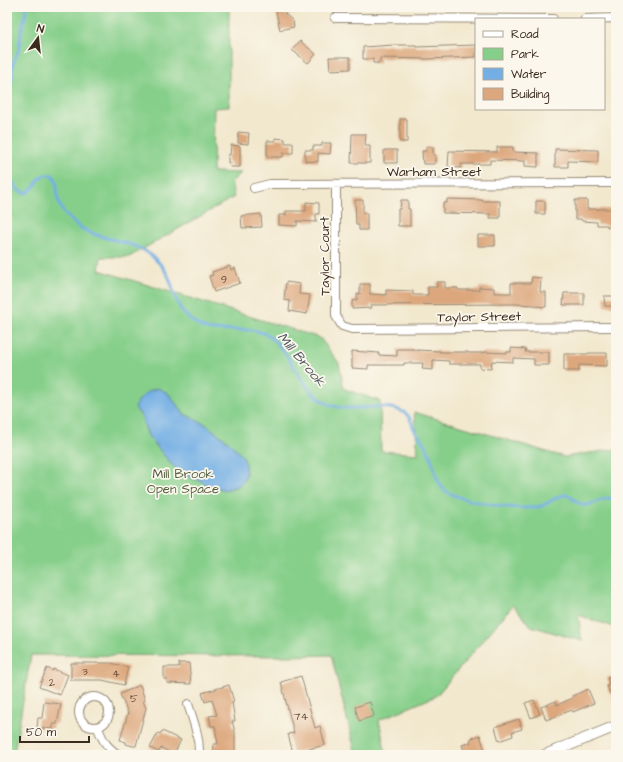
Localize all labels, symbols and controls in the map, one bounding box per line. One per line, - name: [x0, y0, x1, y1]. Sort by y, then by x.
- north arrow: [18, 18, 58, 58]
- legend: [475, 18, 605, 110]
- text: N: [35, 21, 46, 37]
- text: Road: [511, 26, 539, 43]
- text: Park: [511, 46, 539, 63]
- text: Water: [511, 66, 547, 83]
- text: Building: [511, 86, 549, 104]
- street label: Warham Street: [387, 163, 482, 181]
- street label: Taylor Court: [316, 216, 335, 296]
- house number: 9: [221, 272, 227, 287]
- street label: Taylor Street: [437, 307, 522, 328]
- water label: Mill Brook: [272, 328, 330, 392]
- park label: Mill Brook Open Space: [147, 465, 219, 498]
- house number: 3: [82, 664, 88, 679]
- house number: 4: [112, 666, 120, 681]
- house number: 2: [49, 675, 56, 690]
- house number: 5: [130, 691, 138, 706]
- house number: 74: [294, 709, 309, 724]
- scale bar: [20, 718, 89, 744]
- text: 50 m: [26, 724, 57, 741]

